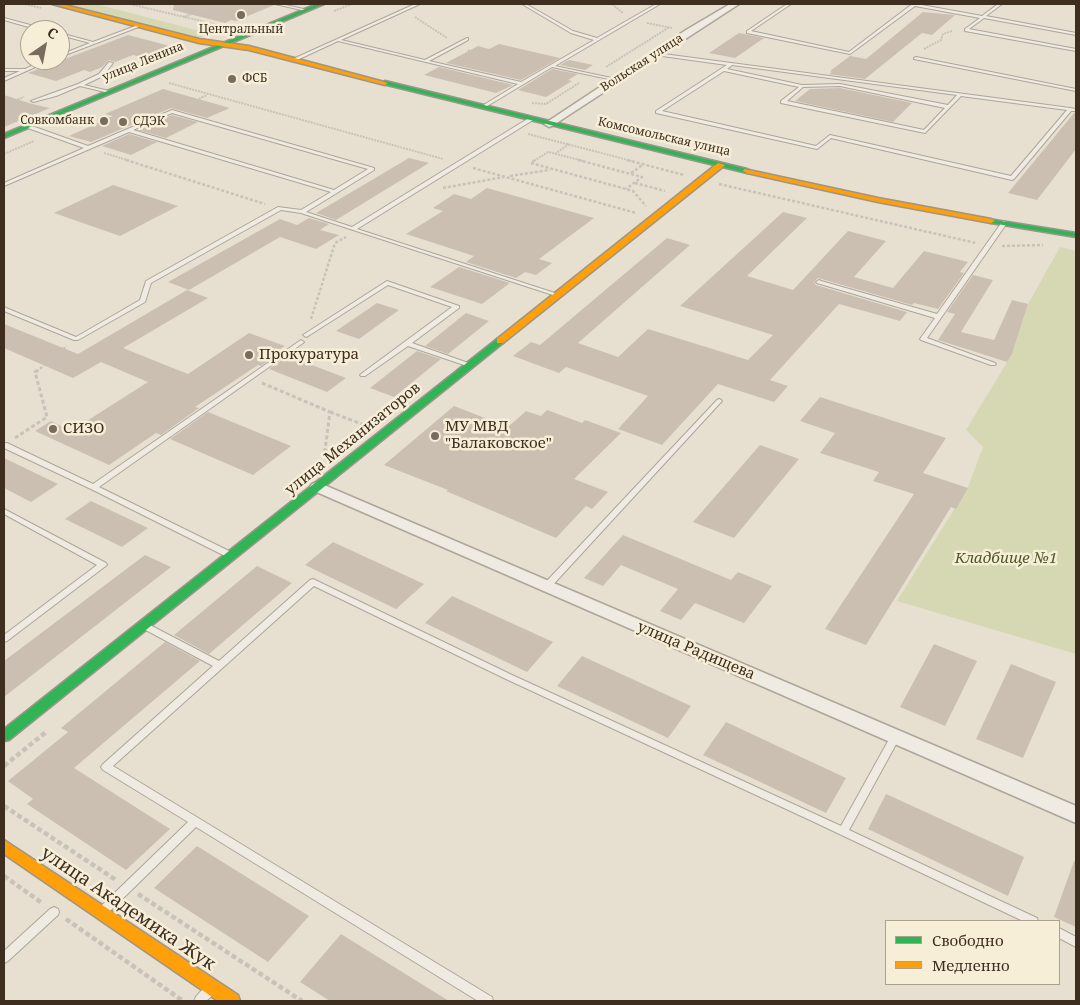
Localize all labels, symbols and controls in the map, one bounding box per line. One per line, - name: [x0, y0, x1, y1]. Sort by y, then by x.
- marker: Центральный: [235, 9, 247, 21]
- north arrow: [20, 20, 70, 70]
- text: С: [44, 22, 62, 43]
- place label: Центральный: [199, 23, 283, 37]
- street label: Вольская улица: [598, 31, 686, 95]
- street label: улица Ленина: [100, 39, 186, 85]
- place label: ФСБ: [242, 72, 267, 86]
- marker: ФСБ: [226, 73, 238, 85]
- place label: Совкомбанк: [20, 114, 94, 128]
- marker: Совкомбанк: [98, 115, 110, 127]
- place label: СДЭК: [133, 115, 165, 129]
- street label: Комсомольская улица: [596, 115, 732, 159]
- marker: СДЭК: [117, 116, 129, 128]
- place label: Прокуратура: [259, 346, 359, 364]
- marker: Прокуратура: [243, 349, 255, 361]
- street label: улица Механизаторов: [282, 379, 424, 499]
- place label: МУ МВД "Балаковское": [445, 418, 552, 453]
- place label: СИЗО: [63, 420, 104, 438]
- marker: СИЗО: [47, 423, 59, 435]
- marker: МУ МВД "Балаковское": [429, 430, 441, 442]
- park label: Кладбище №1: [955, 550, 1057, 568]
- street label: улица Радищева: [634, 618, 758, 684]
- street label: улица Академика Жук: [37, 843, 219, 975]
- legend: [885, 920, 1060, 985]
- text: Свободно: [932, 930, 1004, 950]
- text: Медленно: [932, 955, 1010, 975]

